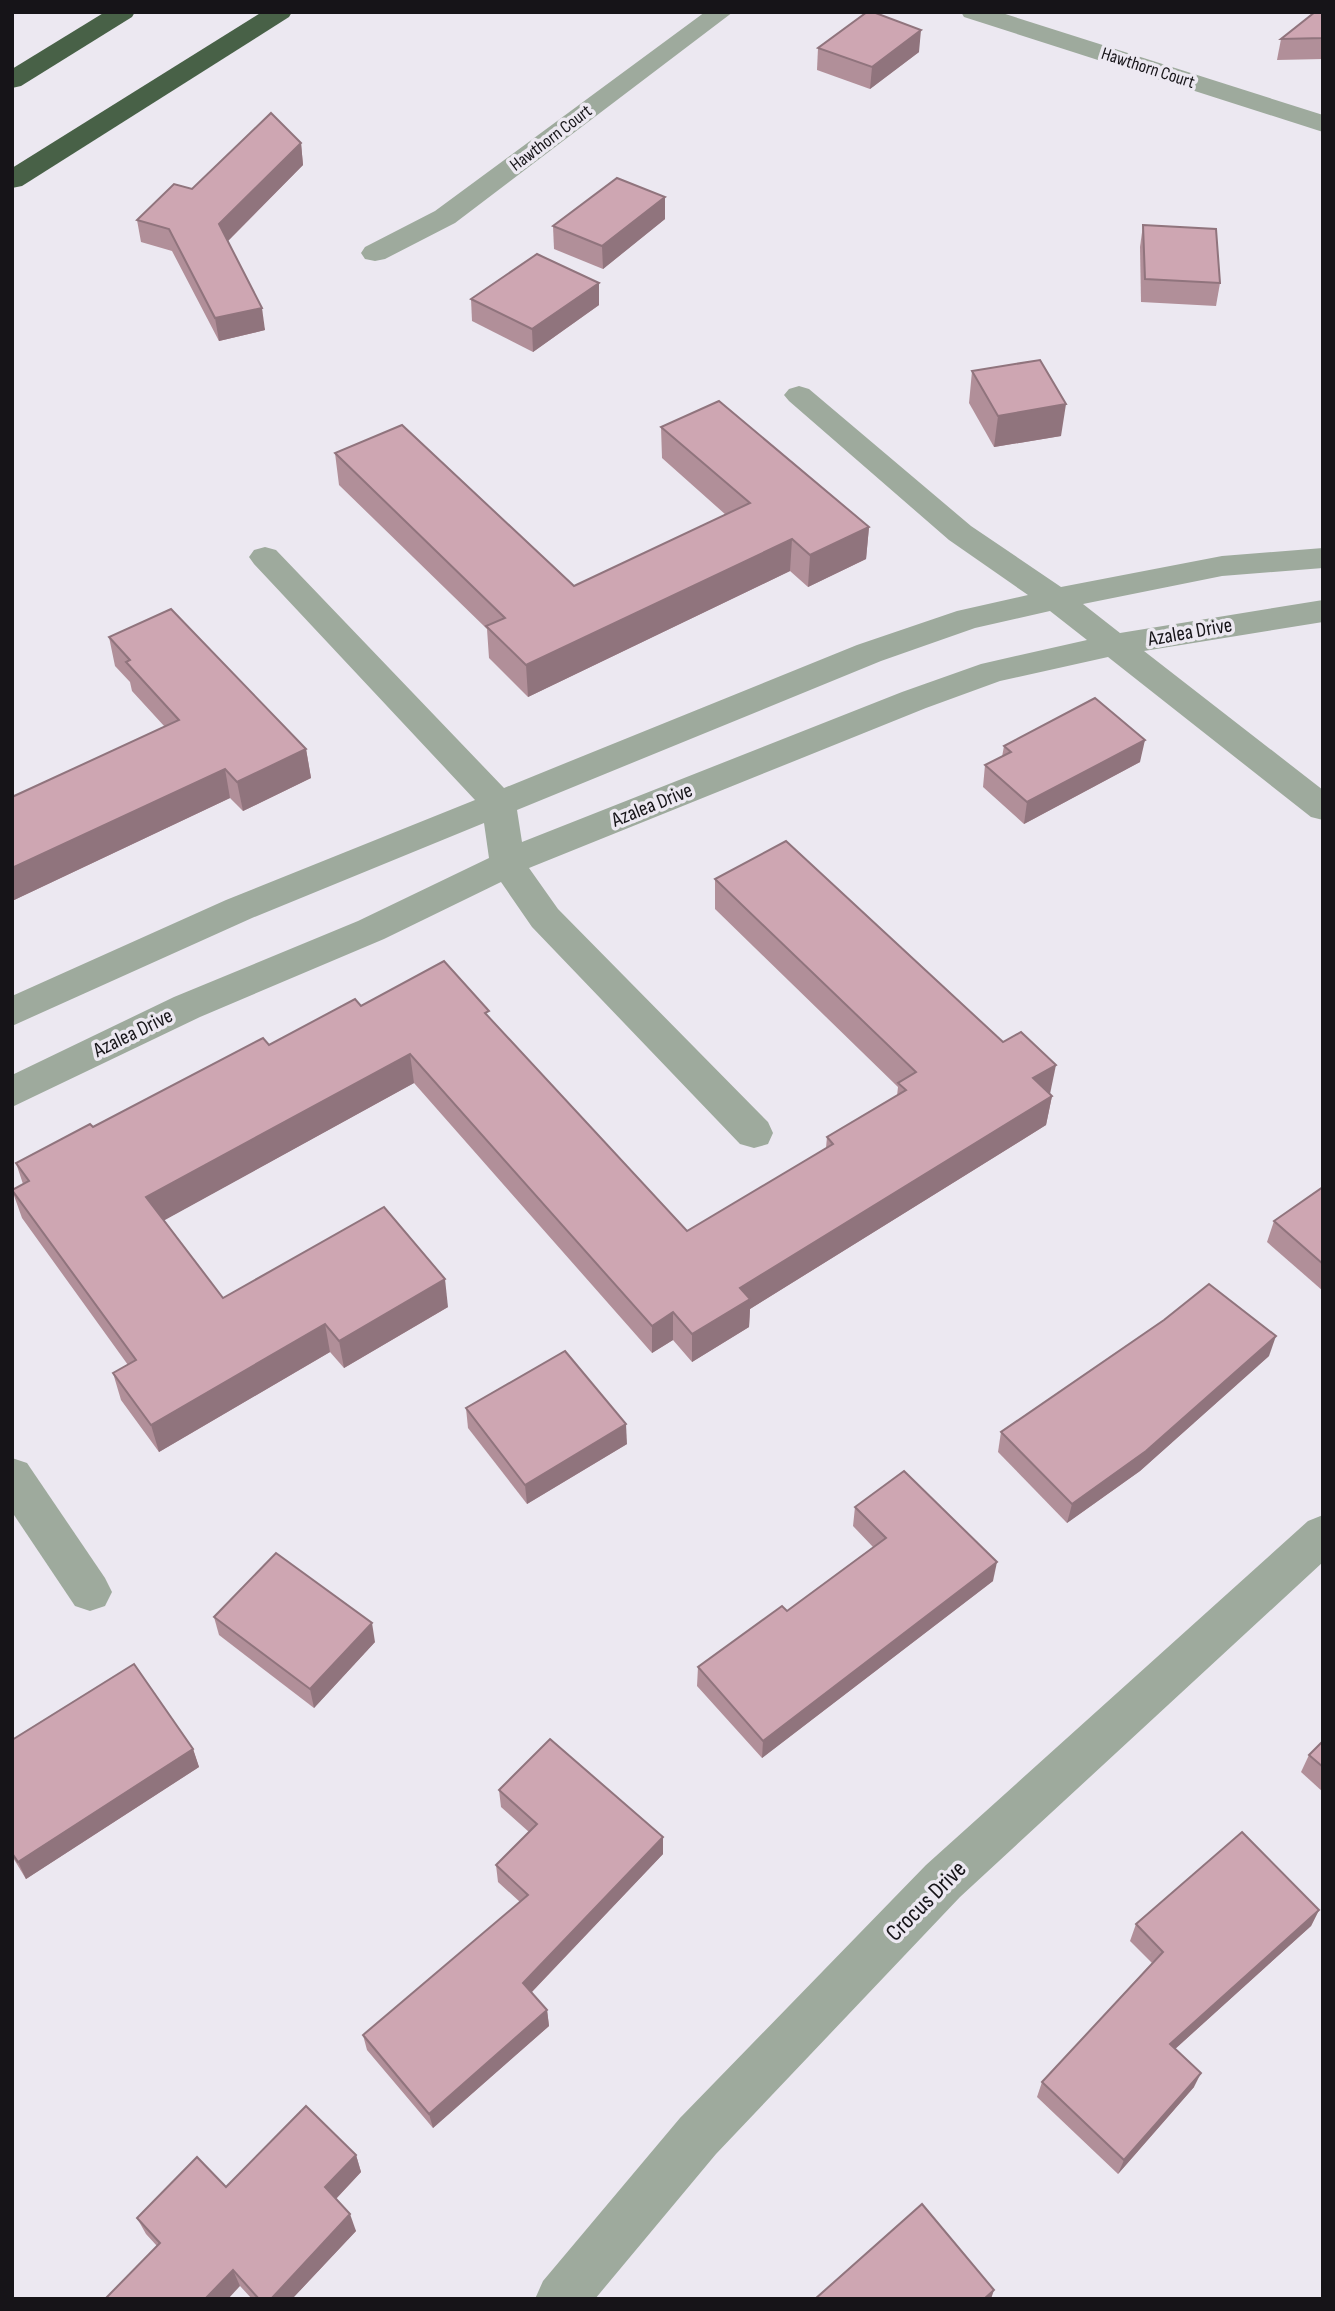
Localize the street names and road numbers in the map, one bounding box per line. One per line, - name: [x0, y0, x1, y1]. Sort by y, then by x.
- street label: Hawthorn Court: [1099, 43, 1198, 93]
- street label: Hawthorn Court: [506, 100, 596, 176]
- street label: Azalea Drive: [1145, 612, 1234, 652]
- street label: Azalea Drive: [607, 777, 696, 833]
- street label: Azalea Drive: [88, 1003, 177, 1063]
- street label: Crocus Drive: [880, 1855, 972, 1947]

